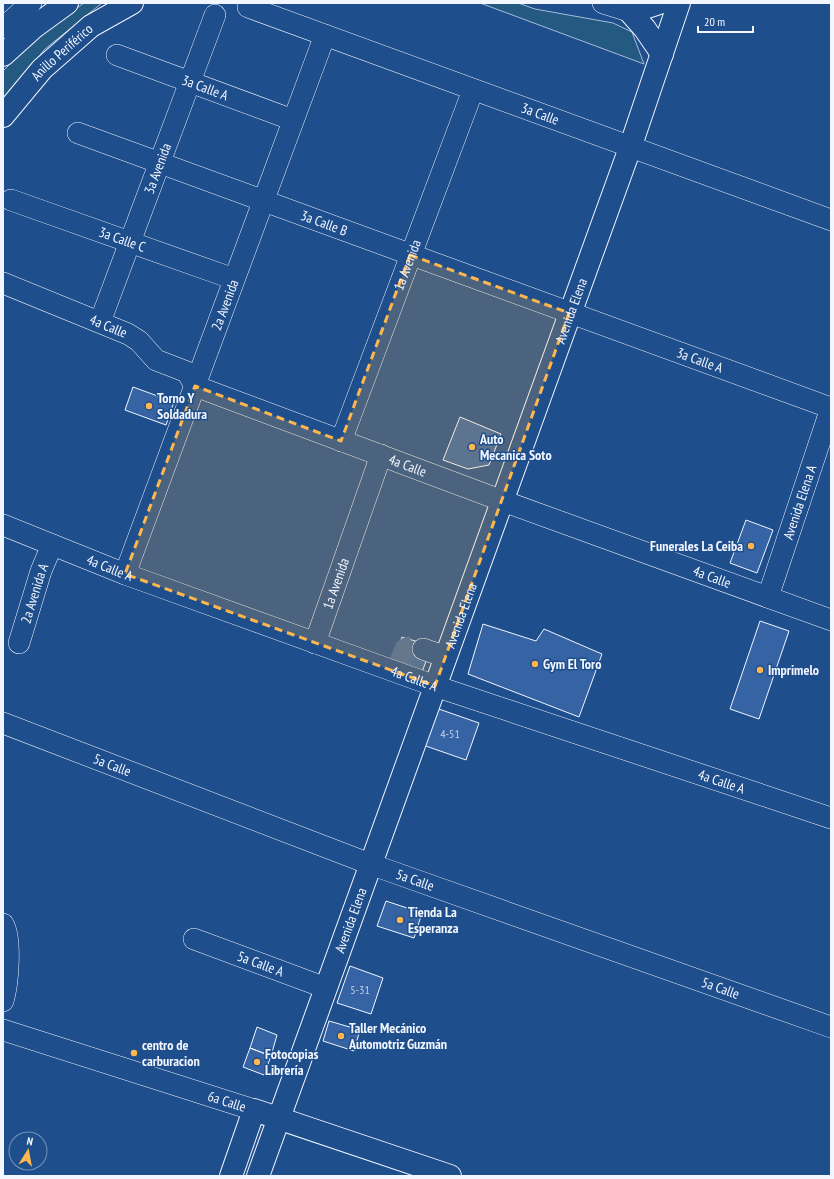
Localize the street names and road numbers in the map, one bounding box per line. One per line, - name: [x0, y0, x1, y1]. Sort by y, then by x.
- street label: Anillo Periférico: [27, 20, 96, 84]
- street label: 3a Calle A: [179, 71, 231, 105]
- street label: 3a Calle: [519, 99, 562, 129]
- street label: 3a Avenida: [140, 141, 175, 196]
- street label: 3a Calle B: [298, 206, 350, 240]
- street label: 3a Calle C: [96, 223, 149, 256]
- street label: 1a Avenida: [389, 237, 425, 293]
- street label: Avenida Elena: [551, 276, 591, 346]
- street label: 2a Avenida: [207, 277, 242, 333]
- street label: 4a Calle: [87, 310, 130, 342]
- street label: 3a Calle A: [674, 343, 726, 377]
- street label: 4a Calle: [386, 450, 429, 481]
- street label: Avenida Elena A: [779, 462, 821, 542]
- street label: 4a Calle A: [84, 551, 136, 585]
- street label: 1a Avenida: [319, 556, 353, 611]
- street label: 2a Avenida A: [17, 560, 52, 626]
- street label: 4a Calle: [691, 562, 734, 592]
- street label: Avenida Elena: [441, 580, 481, 651]
- street label: 4a Calle A: [388, 662, 440, 695]
- street label: 5a Calle: [91, 750, 134, 780]
- street label: 4a Calle A: [696, 765, 748, 798]
- street label: 5a Calle: [394, 865, 437, 895]
- street label: Avenida Elena: [331, 885, 371, 955]
- street label: 5a Calle A: [235, 947, 287, 981]
- street label: 5a Calle: [699, 973, 742, 1003]
- street label: 6a Calle: [206, 1087, 248, 1116]

